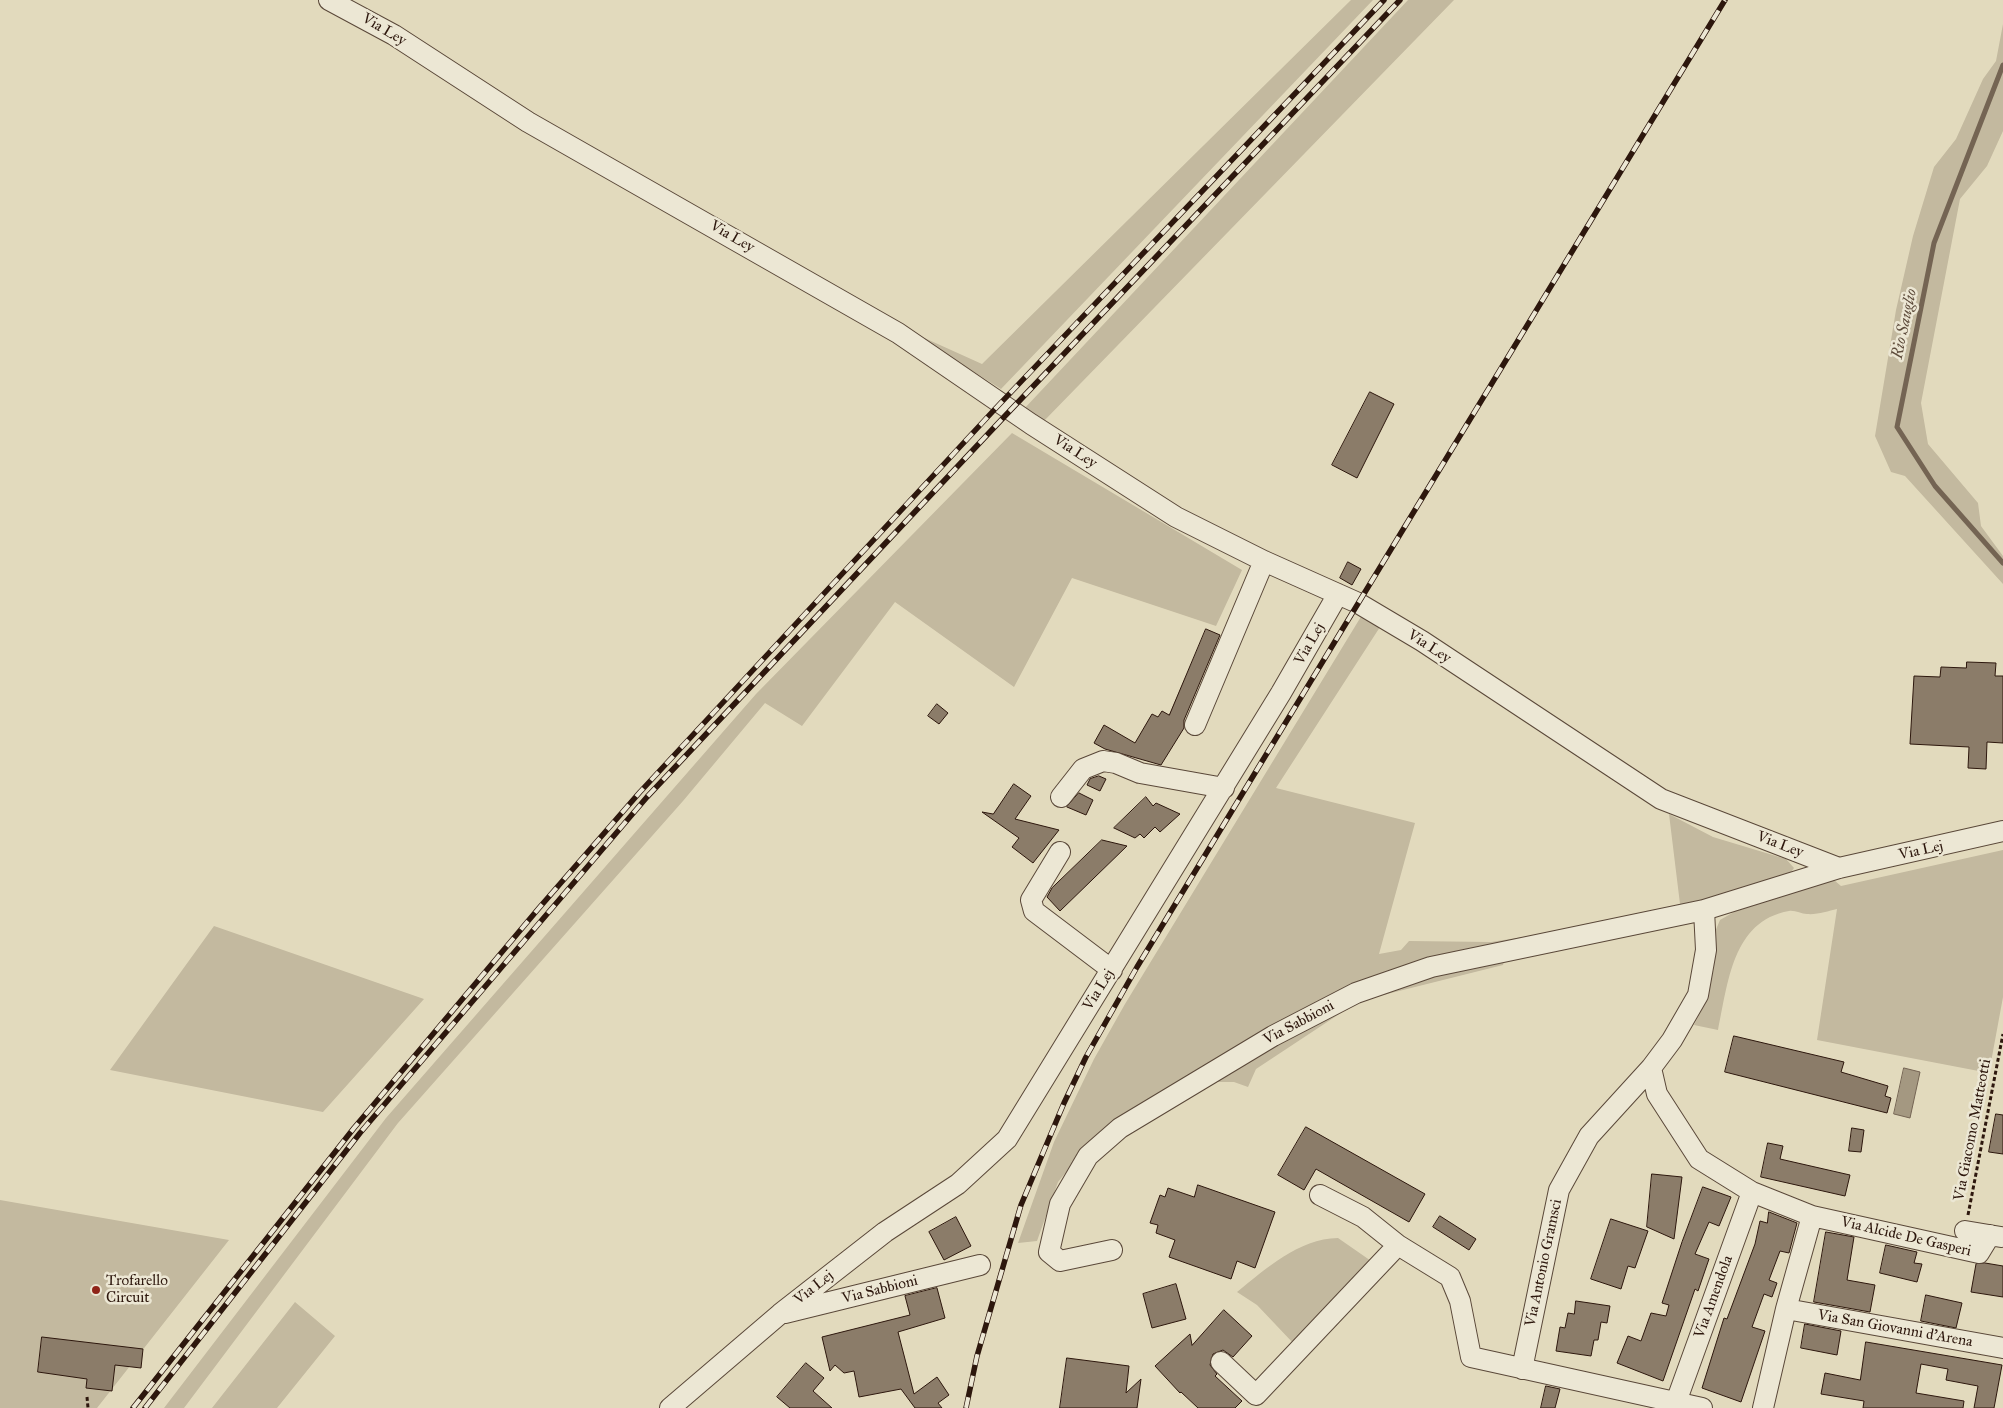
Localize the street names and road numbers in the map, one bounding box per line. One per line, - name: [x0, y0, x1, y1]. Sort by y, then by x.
- street label: Via Ley: [359, 10, 409, 50]
- street label: Via Ley: [707, 217, 757, 257]
- street label: Via Ley: [1050, 431, 1100, 473]
- street label: Via Lej: [1291, 620, 1329, 668]
- street label: Via Ley: [1404, 626, 1454, 668]
- street label: Via Ley: [1754, 828, 1806, 862]
- street label: Via Lej: [1897, 838, 1945, 864]
- street label: Via Lej: [1079, 966, 1119, 1014]
- street label: Via Sabbioni: [1261, 997, 1337, 1049]
- street label: Via Giacomo Matteotti: [1950, 1058, 1996, 1202]
- street label: Via Antonio Gramsci: [1522, 1198, 1566, 1328]
- street label: Via Alcide De Gasperi: [1839, 1213, 1973, 1261]
- street label: Via Amendola: [1691, 1253, 1737, 1341]
- street label: Via Lej: [791, 1267, 837, 1309]
- street label: Via Sabbioni: [840, 1272, 920, 1308]
- street label: Via San Giovanni d'Arena: [1816, 1307, 1974, 1351]

